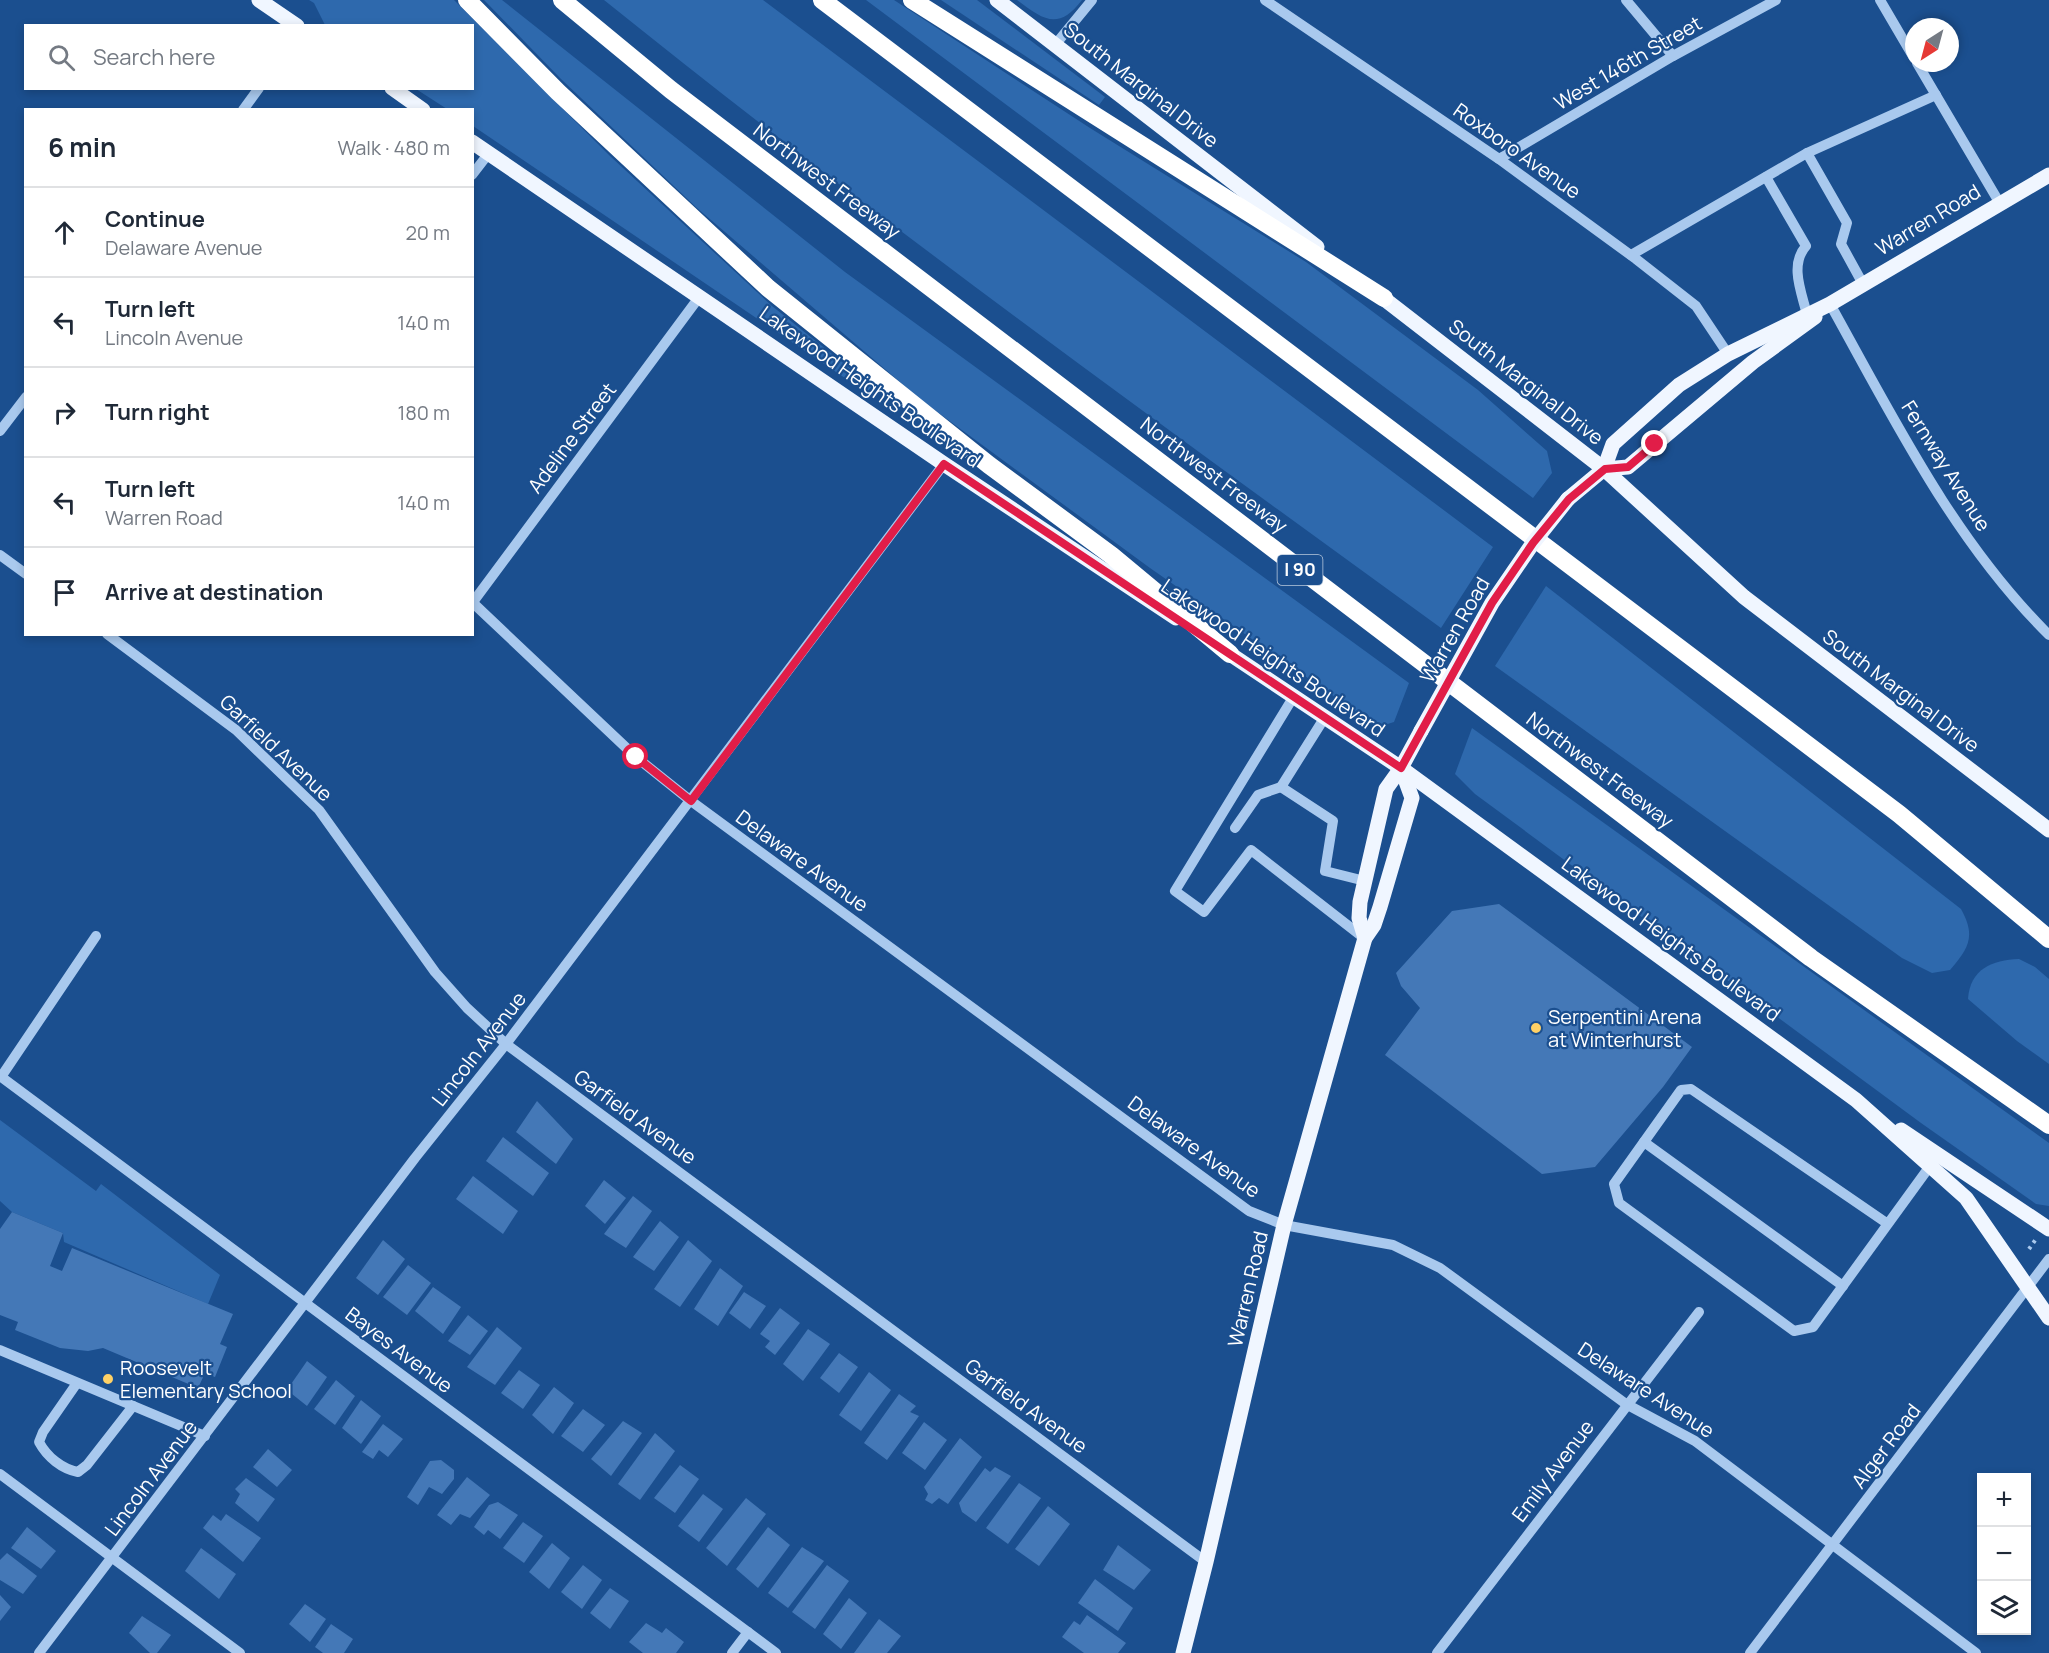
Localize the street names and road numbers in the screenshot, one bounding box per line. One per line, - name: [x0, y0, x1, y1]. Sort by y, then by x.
- street label: West 146th Street: [1549, 9, 1707, 116]
- street label: South Marginal Drive: [1058, 16, 1224, 154]
- street label: Roxboro Avenue: [1448, 97, 1586, 205]
- street label: Northwest Freeway: [748, 116, 907, 245]
- street label: Warren Road: [1870, 178, 1985, 261]
- street label: Lakewood Heights Boulevard: [754, 300, 986, 474]
- street label: South Marginal Drive: [1443, 313, 1609, 451]
- street label: Adeline Street: [521, 377, 622, 498]
- street label: Fernway Avenue: [1896, 395, 1997, 536]
- street label: Northwest Freeway: [1135, 410, 1294, 539]
- road number: I 90: [1278, 555, 1322, 585]
- street label: Lakewood Heights Boulevard: [1156, 572, 1390, 743]
- street label: Warren Road: [1413, 572, 1496, 688]
- street label: South Marginal Drive: [1817, 623, 1985, 758]
- street label: Garfield Avenue: [214, 688, 339, 807]
- street label: Northwest Freeway: [1521, 705, 1680, 834]
- street label: Delaware Avenue: [731, 803, 874, 918]
- street label: Lakewood Heights Boulevard: [1556, 850, 1786, 1027]
- street label: Lincoln Avenue: [425, 986, 532, 1112]
- street label: Garfield Avenue: [569, 1063, 702, 1170]
- street label: Delaware Avenue: [1123, 1089, 1266, 1204]
- street label: Warren Road: [1221, 1228, 1274, 1349]
- street label: Bayes Avenue: [340, 1300, 458, 1399]
- street label: Delaware Avenue: [1573, 1335, 1720, 1444]
- street label: Garfield Avenue: [960, 1352, 1093, 1459]
- street label: Alger Road: [1845, 1398, 1926, 1494]
- street label: Lincoln Avenue: [98, 1414, 203, 1541]
- street label: Emily Avenue: [1505, 1414, 1600, 1527]

